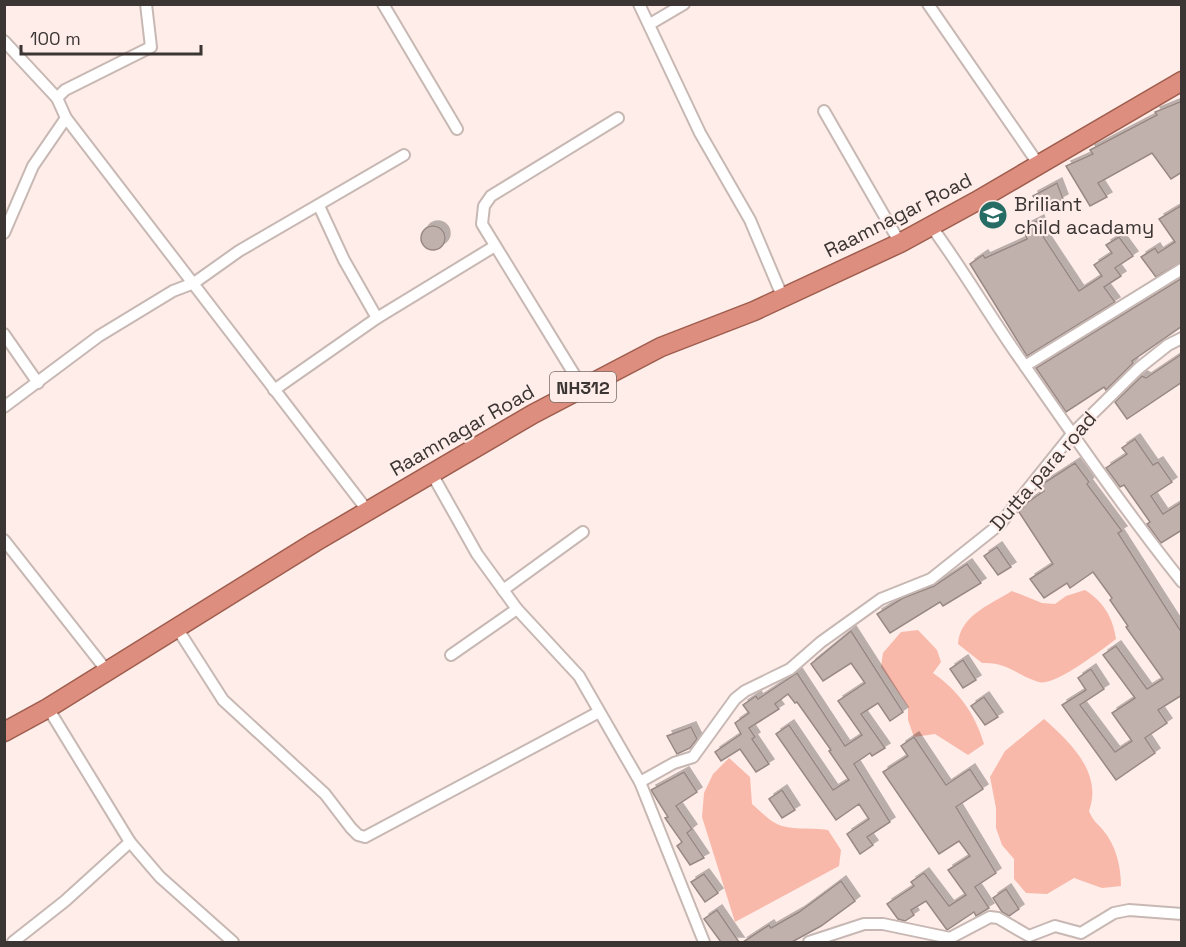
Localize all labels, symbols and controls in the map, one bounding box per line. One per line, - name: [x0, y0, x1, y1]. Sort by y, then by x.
- scale bar: [21, 18, 201, 56]
- text: 100 m: [30, 27, 81, 50]
- street label: Raamnagar Road: [820, 167, 976, 263]
- place label: Briliant child acadamy: [1014, 191, 1154, 240]
- school or university icon: Briliant child acadamy: [977, 199, 1009, 231]
- road number: NH312: [550, 372, 616, 402]
- street label: Raamnagar Road: [385, 378, 539, 482]
- street label: Dutta para road: [984, 406, 1102, 536]

